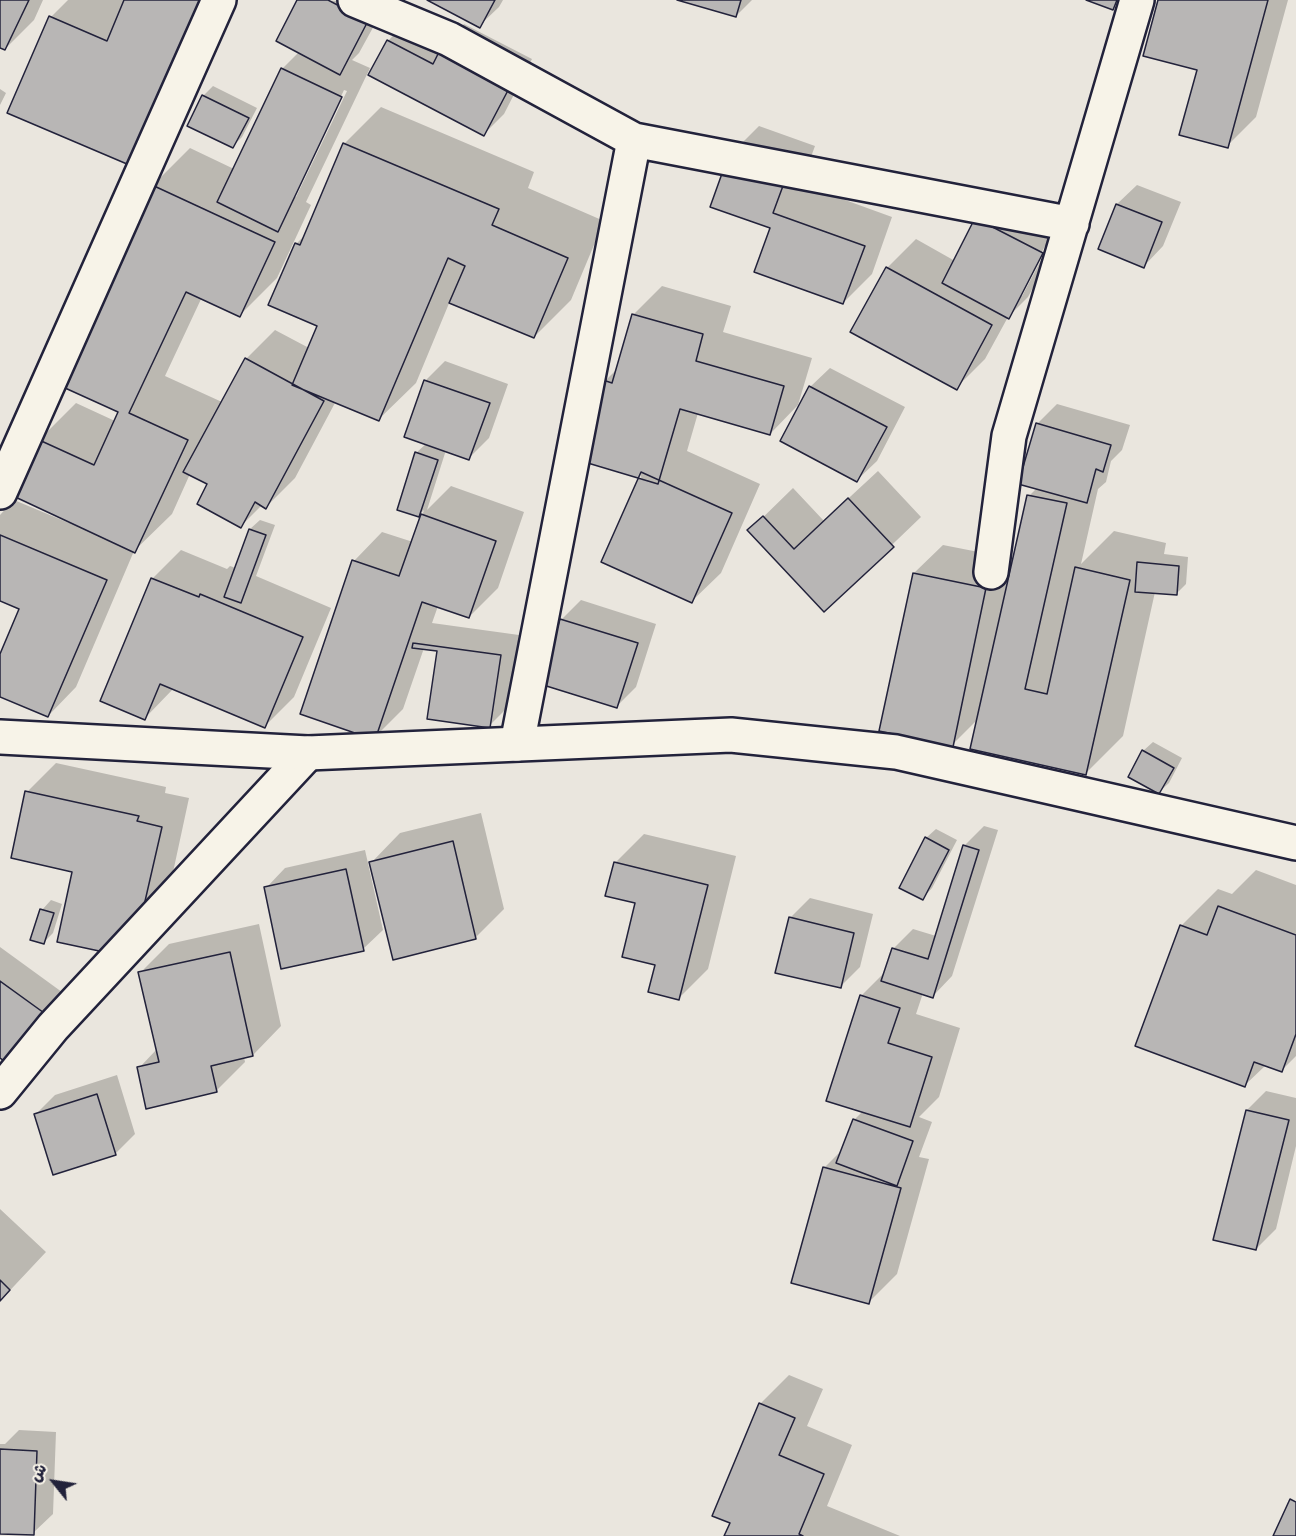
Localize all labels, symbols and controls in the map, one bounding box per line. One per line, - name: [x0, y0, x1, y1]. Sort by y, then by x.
- north arrow: [24, 1452, 84, 1512]
- text: ش: [24, 1460, 51, 1486]

